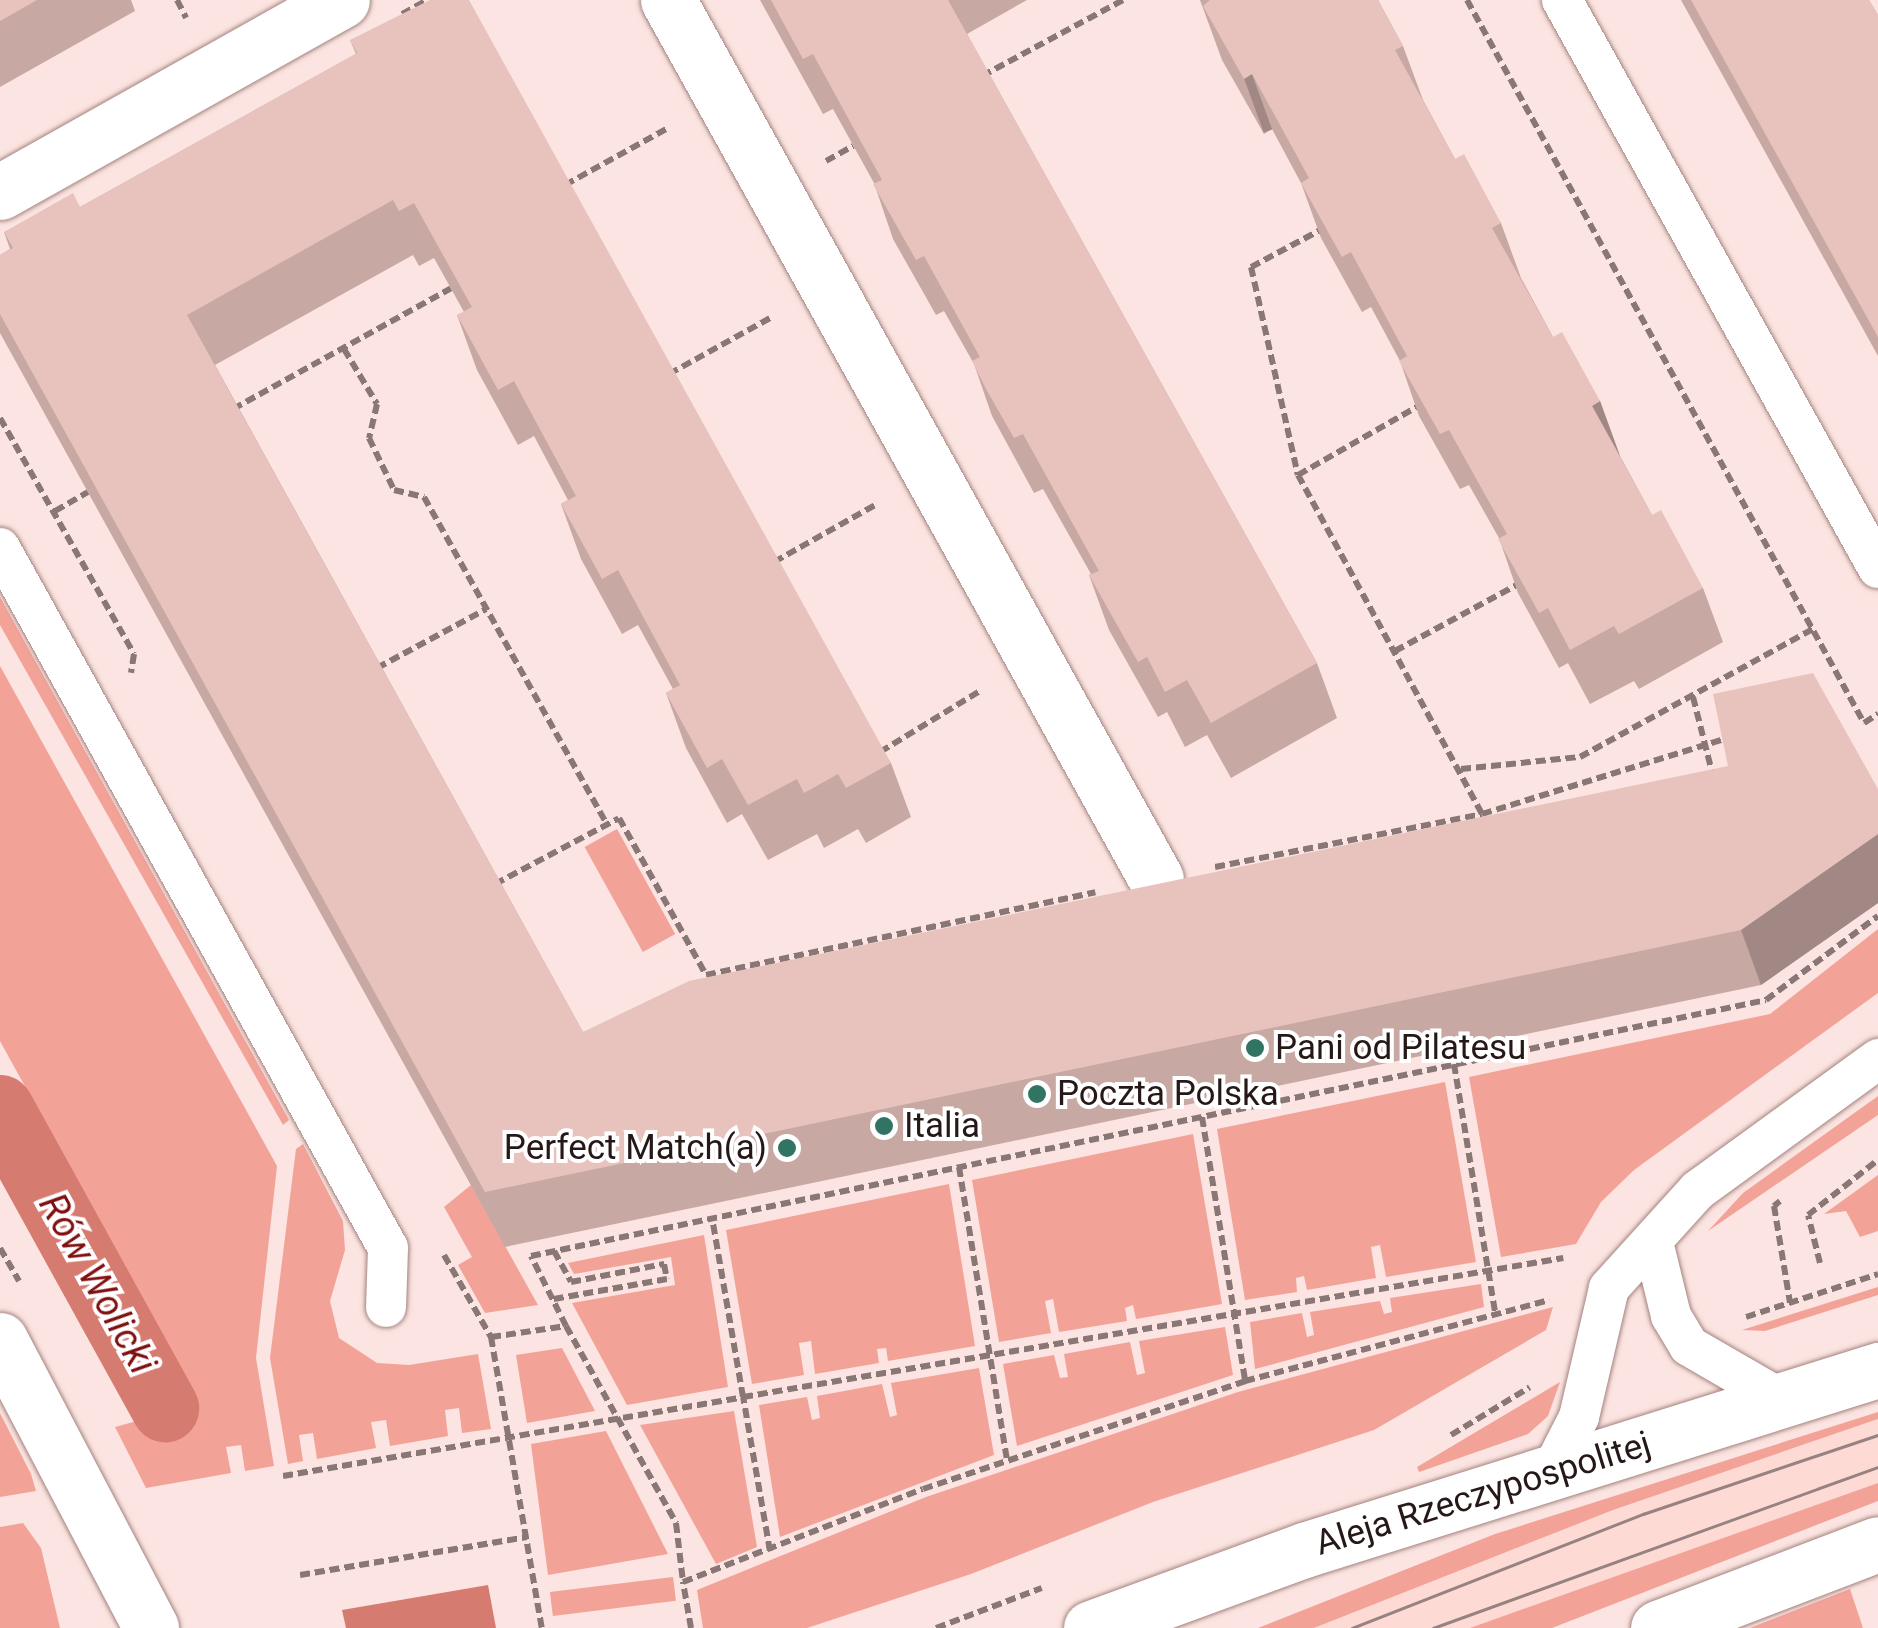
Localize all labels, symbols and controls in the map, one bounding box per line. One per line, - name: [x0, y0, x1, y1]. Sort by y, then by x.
- place label: Pani od Pilatesu: [1275, 1027, 1526, 1069]
- marker: Pani od Pilatesu: [1244, 1037, 1266, 1059]
- place label: Poczta Polska: [1057, 1073, 1279, 1115]
- marker: Poczta Polska: [1026, 1083, 1048, 1105]
- place label: Italia: [904, 1105, 980, 1147]
- marker: Italia: [873, 1115, 895, 1137]
- place label: Perfect Match(a): [504, 1127, 767, 1169]
- marker: Perfect Match(a): [776, 1137, 798, 1159]
- water label: Rów Wolicki: [29, 1186, 165, 1382]
- street label: Aleja Rzeczypospolitej: [1310, 1423, 1656, 1565]

